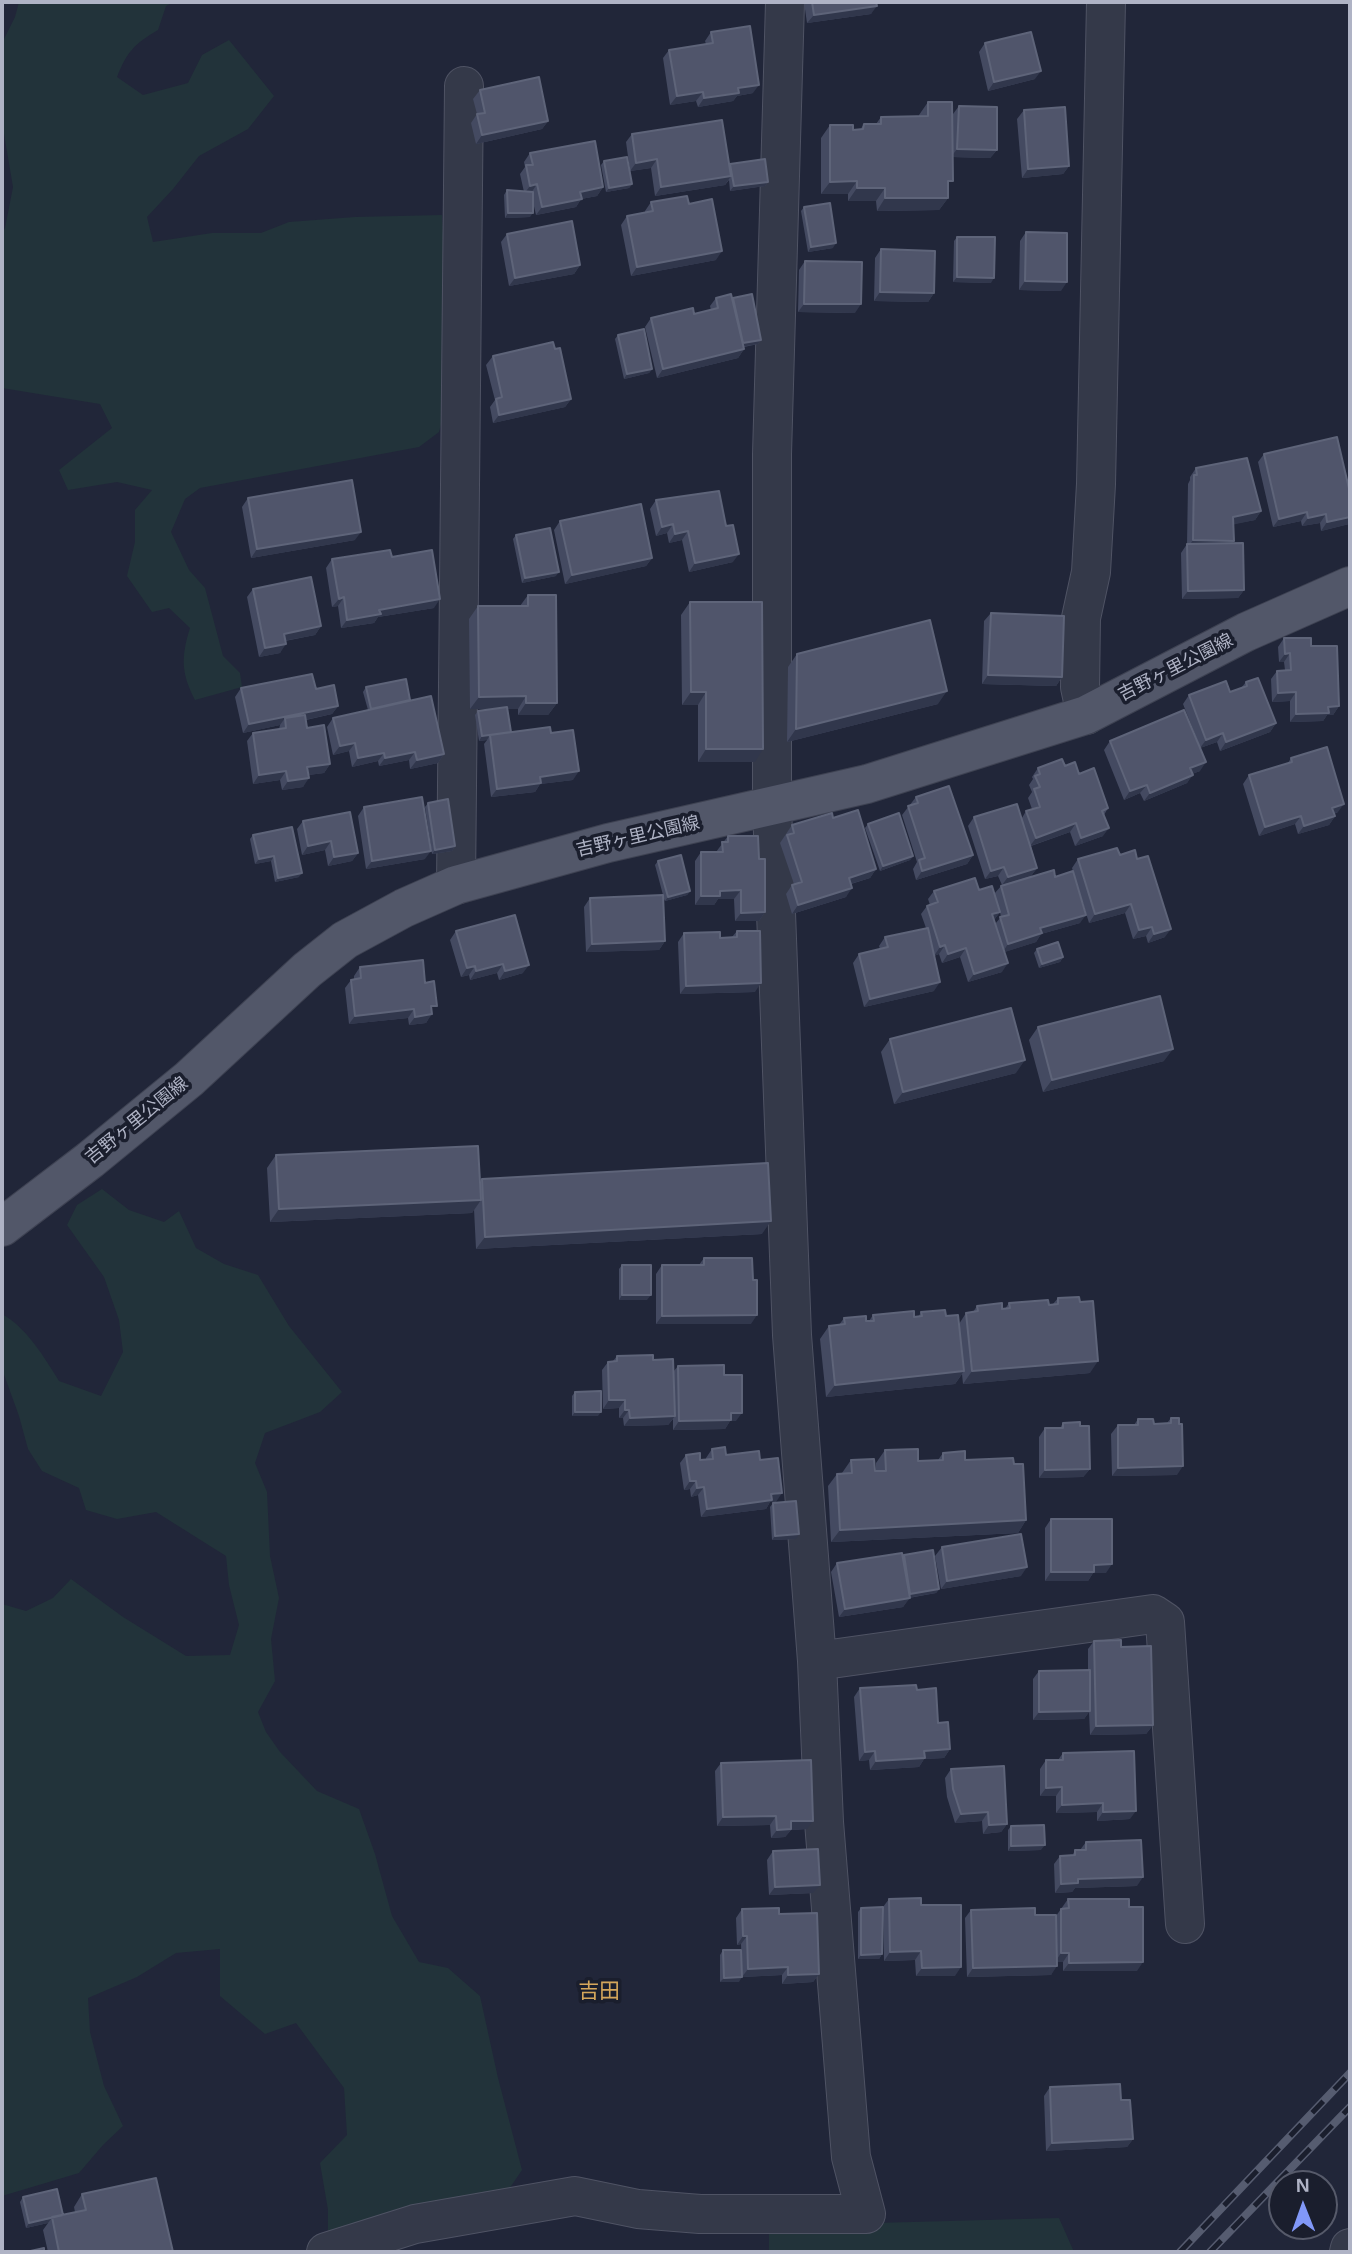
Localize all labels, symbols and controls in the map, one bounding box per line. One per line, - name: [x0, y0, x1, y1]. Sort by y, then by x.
- street label: 吉野ヶ里公園線: [1115, 630, 1237, 706]
- street label: 吉野ヶ里公園線: [574, 812, 702, 862]
- street label: 吉野ヶ里公園線: [81, 1073, 193, 1169]
- district label: 吉田: [578, 1979, 620, 2005]
- north arrow: [1268, 2170, 1338, 2240]
- text: N: [1296, 2175, 1310, 2196]

